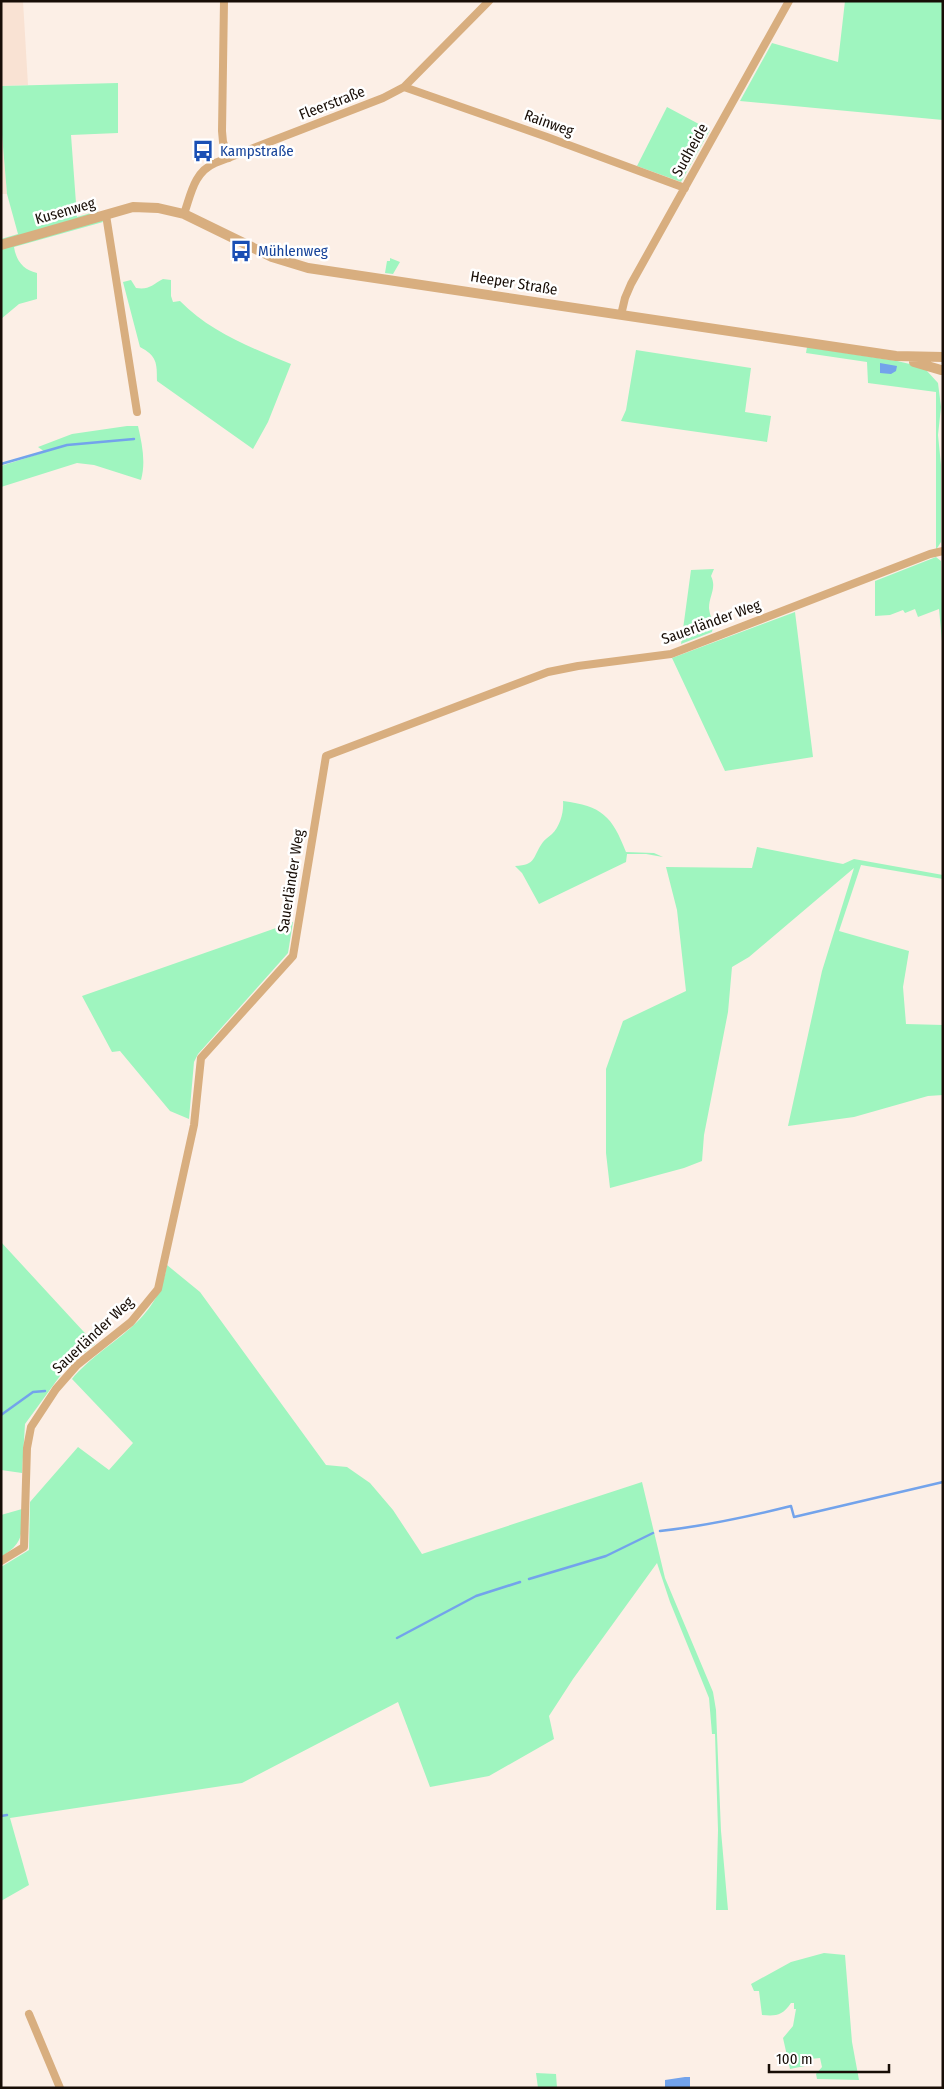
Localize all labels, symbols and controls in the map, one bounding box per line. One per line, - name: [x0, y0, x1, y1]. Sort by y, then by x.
- street label: Fleerstraße: [297, 82, 367, 124]
- street label: Rainweg: [522, 106, 576, 140]
- street label: Sudheide: [668, 120, 712, 180]
- bus stop icon: Kampstraße: [190, 138, 216, 164]
- place label: Kampstraße: [220, 142, 294, 160]
- street label: Kusenweg: [33, 194, 97, 228]
- bus stop icon: Mühlenweg: [228, 238, 254, 264]
- place label: Mühlenweg: [258, 242, 328, 260]
- street label: Heeper Straße: [469, 267, 559, 299]
- street label: Sauerländer Weg: [659, 596, 763, 648]
- street label: Sauerländer Weg: [274, 828, 308, 934]
- street label: Sauerländer Weg: [49, 1293, 137, 1377]
- scale bar: [769, 2042, 889, 2074]
- text: 100 m: [776, 2050, 813, 2068]

